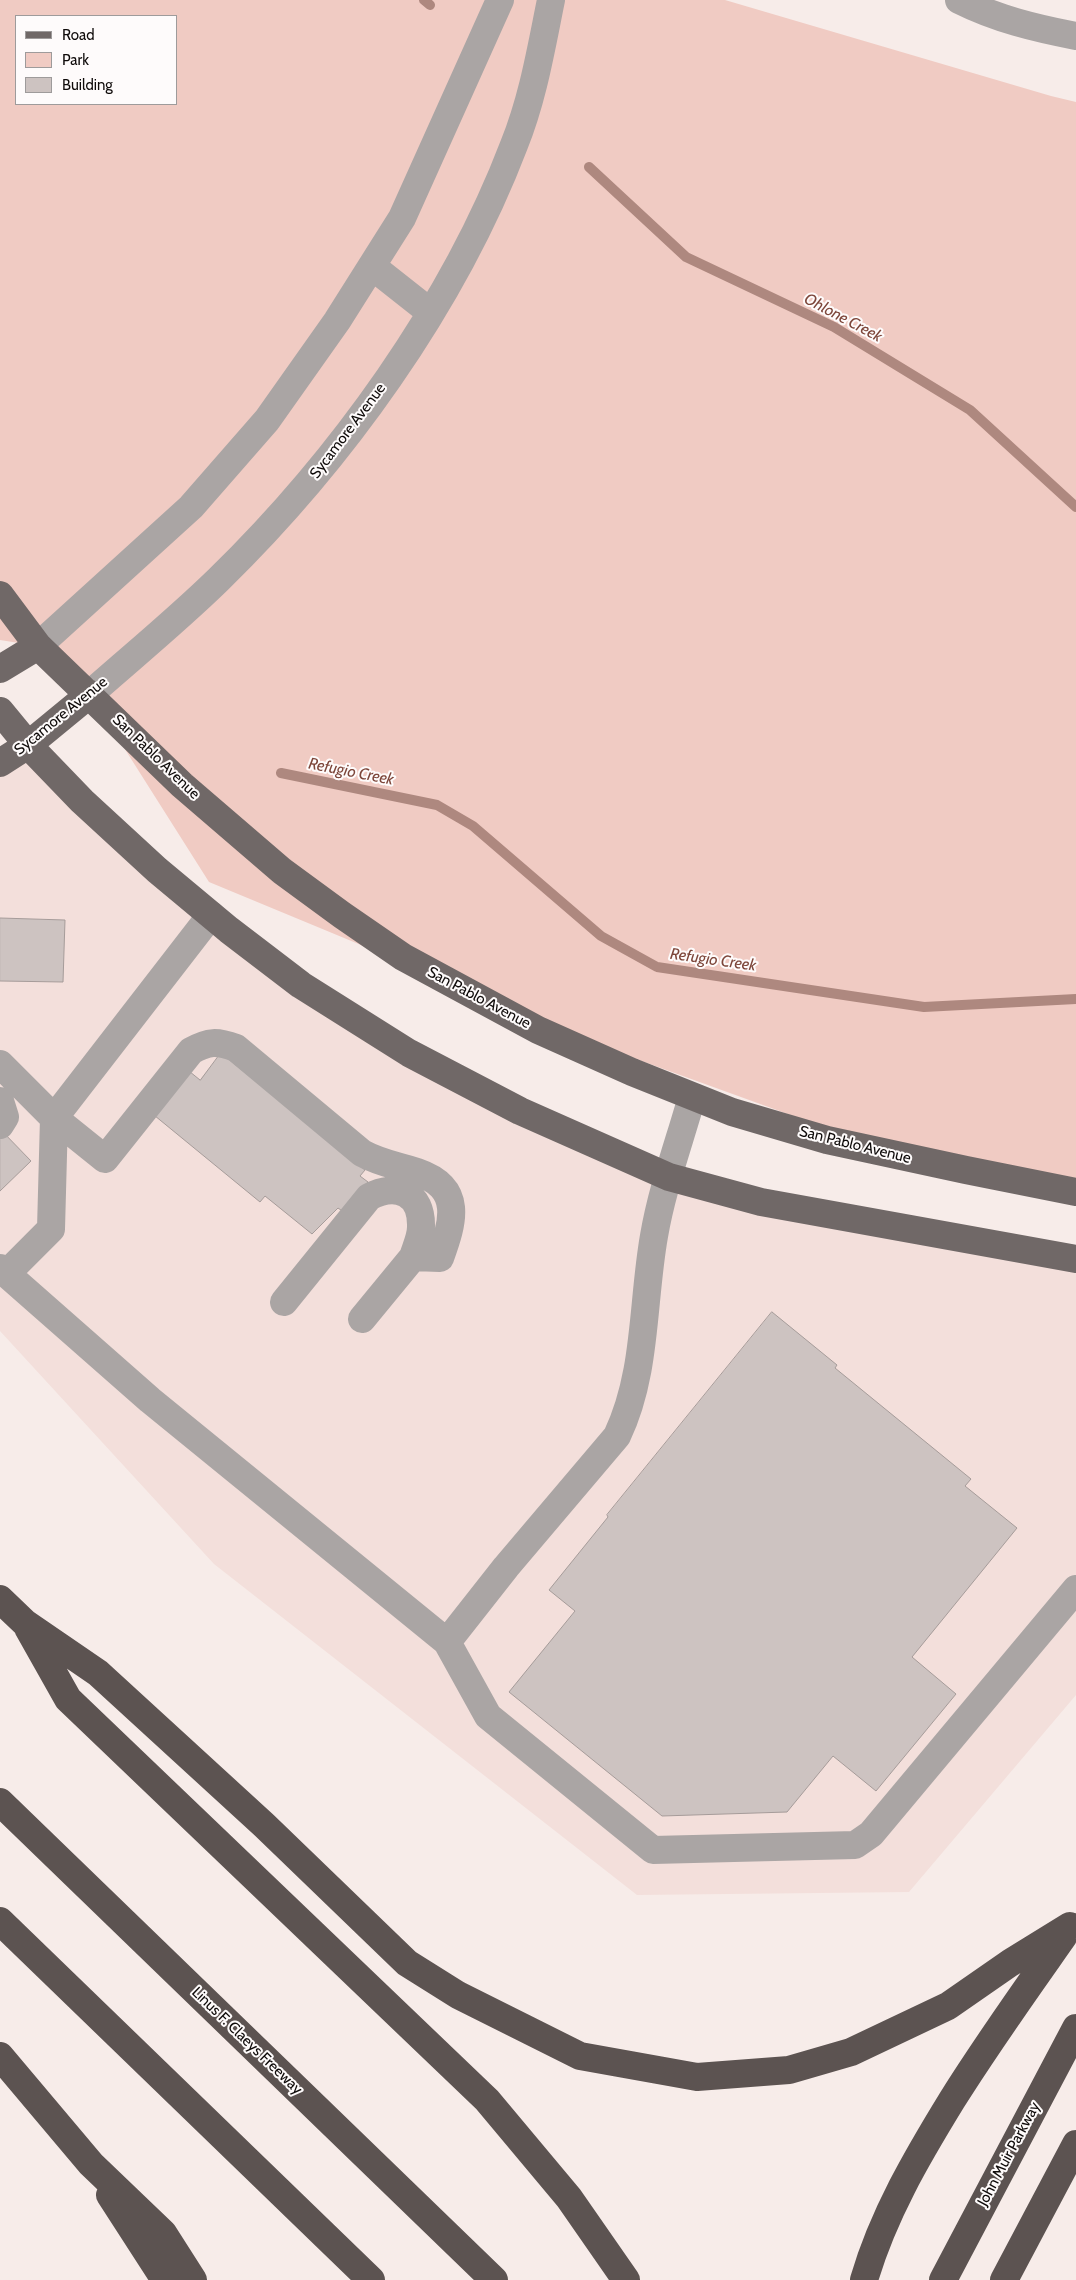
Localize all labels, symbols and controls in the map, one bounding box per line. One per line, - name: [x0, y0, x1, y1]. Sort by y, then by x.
- legend: [15, 15, 178, 105]
- text: Road: [62, 26, 95, 44]
- text: Park: [62, 51, 89, 69]
- text: Building: [62, 76, 113, 94]
- water label: Ohlone Creek: [801, 289, 885, 347]
- street label: Sycamore Avenue: [306, 380, 390, 482]
- street label: Sycamore Avenue: [11, 673, 111, 759]
- street label: San Pablo Avenue: [109, 711, 203, 803]
- water label: Refugio Creek: [307, 754, 395, 790]
- water label: Refugio Creek: [669, 944, 757, 976]
- street label: San Pablo Avenue: [424, 963, 534, 1033]
- street label: San Pablo Avenue: [797, 1122, 913, 1168]
- street label: Linus F. Claeys Freeway: [188, 1984, 306, 2098]
- street label: John Muir Parkway: [974, 2099, 1044, 2209]

